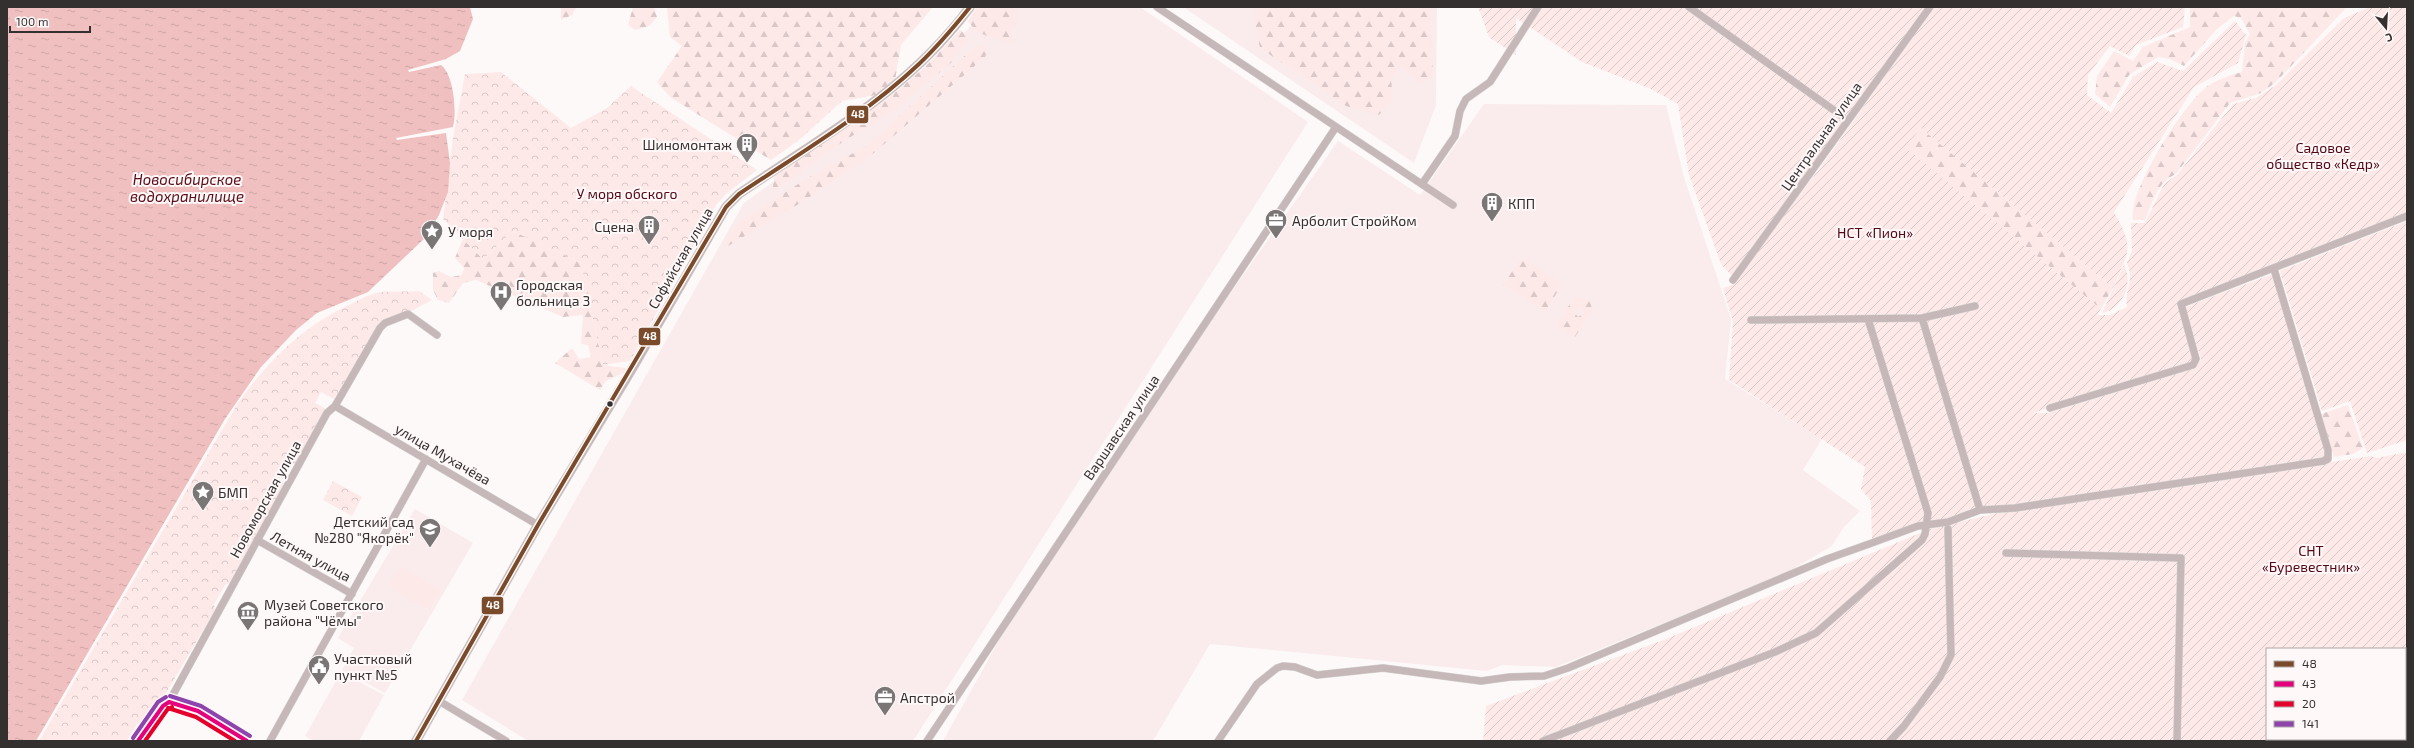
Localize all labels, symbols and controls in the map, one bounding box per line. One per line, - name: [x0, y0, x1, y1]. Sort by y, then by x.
- scale bar: [10, 8, 90, 34]
- north arrow: [2366, 8, 2406, 48]
- text: 100 m: [16, 14, 48, 28]
- text: С: [2384, 31, 2394, 45]
- street label: Центральная улица: [1777, 78, 1865, 194]
- line badge: 48: [846, 105, 869, 124]
- text: 48: [851, 107, 865, 120]
- building icon: Шиномонтаж: [734, 131, 760, 164]
- place label: Шиномонтаж: [642, 136, 732, 153]
- park label: Садовое общество «Кедр»: [2266, 139, 2380, 172]
- water label: Новосибирское водохранилище: [130, 170, 244, 205]
- park label: У моря обского: [576, 185, 678, 202]
- building icon: КПП: [1479, 190, 1505, 223]
- place label: КПП: [1508, 195, 1535, 212]
- street label: Софийская улица: [644, 204, 716, 312]
- office icon: Арболит СтройКом: [1263, 207, 1289, 240]
- place label: Арболит СтройКом: [1292, 212, 1417, 229]
- building icon: Сцена: [636, 213, 662, 246]
- place icon: У моря: [419, 218, 445, 251]
- place label: Сцена: [594, 218, 634, 235]
- place label: У моря: [448, 223, 493, 240]
- park label: НСТ «Пион»: [1837, 224, 1913, 241]
- place label: Городская больница 3: [516, 276, 590, 309]
- hospital icon: Городская больница 3: [488, 279, 514, 312]
- line badge: 48: [638, 327, 661, 346]
- text: 48: [643, 329, 657, 342]
- street label: Варшавская улица: [1079, 371, 1163, 483]
- unlabelled marker: [605, 399, 615, 409]
- street label: улица Мухачёва: [392, 420, 494, 488]
- street label: Новоморская улица: [226, 437, 304, 561]
- place icon: БМП: [190, 479, 216, 512]
- place label: БМП: [218, 484, 248, 501]
- place label: Детский сад №280 "Якорёк": [314, 513, 414, 546]
- school or university icon: Детский сад №280 "Якорёк": [417, 516, 443, 549]
- street label: Летняя улица: [268, 527, 354, 585]
- park label: СНТ «Буревестник»: [2262, 542, 2360, 575]
- place label: Музей Советского района "Чёмы": [264, 596, 384, 629]
- line badge: 48: [481, 596, 504, 615]
- text: 48: [486, 598, 500, 611]
- museum icon: Музей Советского района "Чёмы": [235, 599, 261, 632]
- legend: [2266, 648, 2406, 740]
- place label: Участковый пункт №5: [334, 650, 412, 683]
- public building icon: Участковый пункт №5: [306, 653, 332, 686]
- text: 48: [2302, 656, 2317, 670]
- text: 43: [2302, 676, 2316, 690]
- office icon: Апстрой: [872, 684, 898, 717]
- place label: Апстрой: [900, 689, 955, 706]
- text: 20: [2302, 696, 2316, 710]
- text: 141: [2302, 716, 2319, 730]

